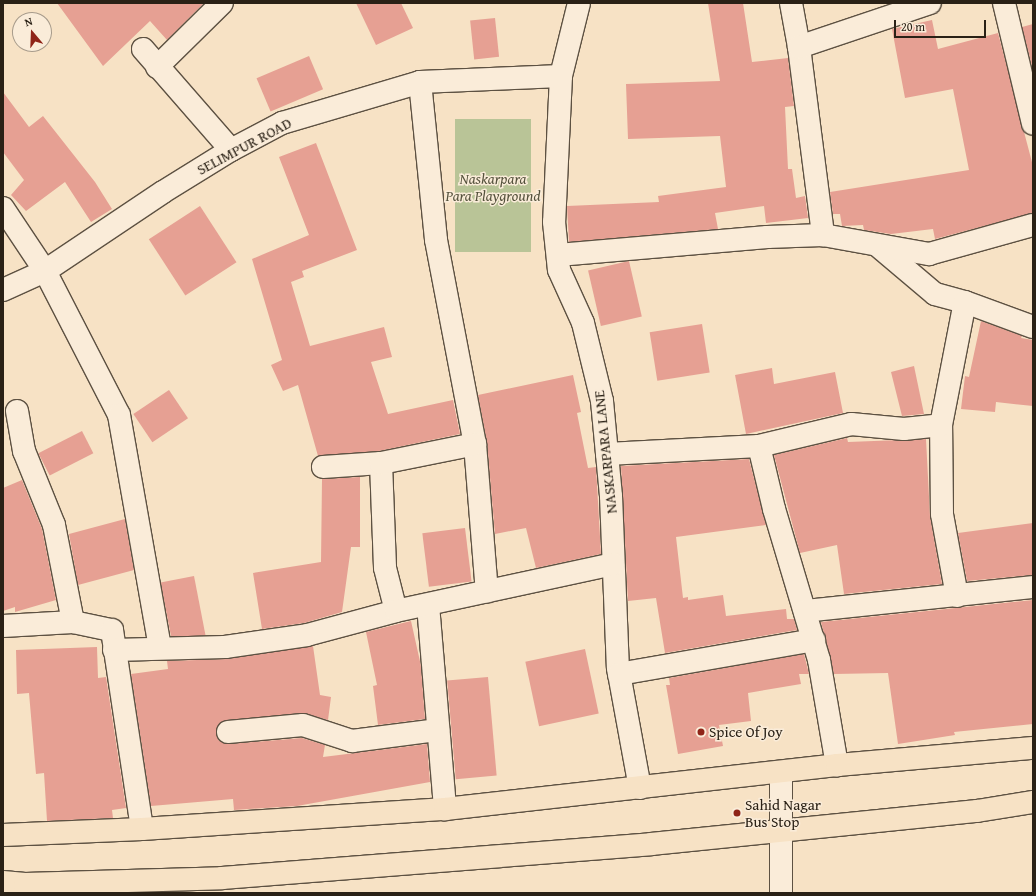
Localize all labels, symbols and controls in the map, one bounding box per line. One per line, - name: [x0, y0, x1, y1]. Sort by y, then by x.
- north arrow: [12, 12, 52, 52]
- scale bar: [896, 12, 988, 38]
- text: N: [22, 13, 34, 30]
- text: 20 m: [901, 18, 925, 35]
- street label: SELIMPUR ROAD: [194, 114, 294, 178]
- park label: Naskarpara Para Playground: [445, 169, 541, 204]
- street label: NASKARPARA LANE: [590, 389, 620, 515]
- place label: Spice Of Joy: [709, 723, 783, 741]
- marker: Spice Of Joy: [696, 727, 706, 737]
- place label: Sahid Nagar Bus Stop: [745, 795, 821, 830]
- marker: Sahid Nagar Bus Stop: [732, 808, 742, 818]

